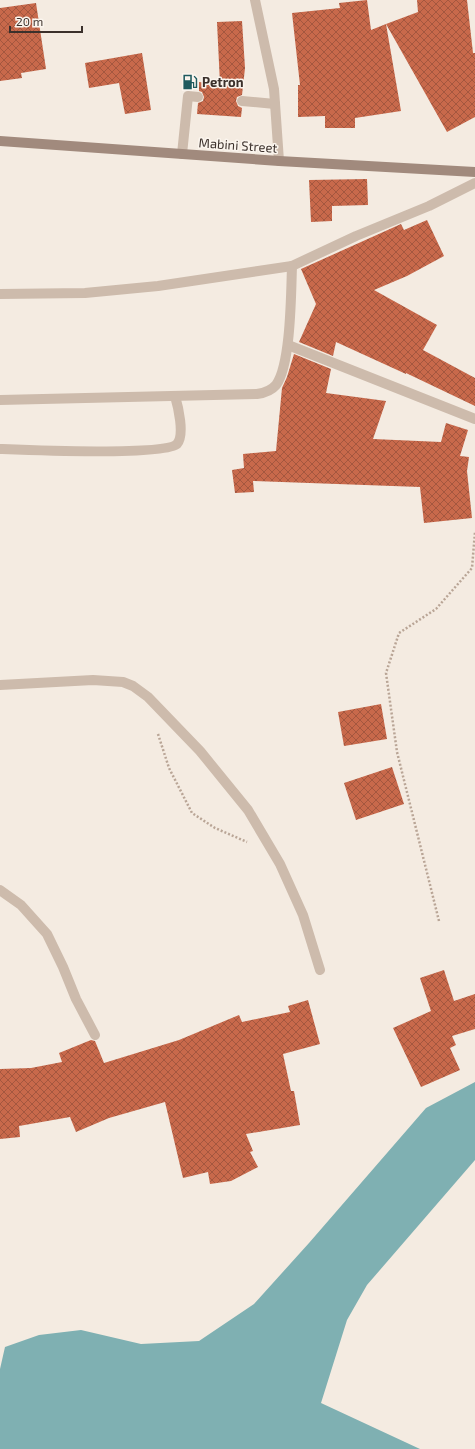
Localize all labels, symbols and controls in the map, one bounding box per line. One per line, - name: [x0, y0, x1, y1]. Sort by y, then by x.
- scale bar: [10, 8, 82, 34]
- text: 20 m: [16, 14, 43, 28]
- fuel station icon: Petron: [181, 73, 199, 91]
- place label: Petron: [202, 74, 244, 90]
- street label: Mabini Street: [198, 134, 278, 156]

